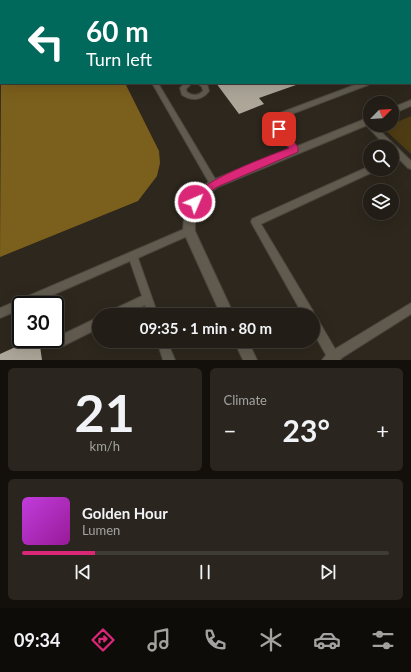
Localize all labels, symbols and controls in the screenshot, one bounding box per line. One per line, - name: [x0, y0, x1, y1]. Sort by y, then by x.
- text: 60 m: [86, 14, 149, 48]
- icon: left: [20, 16, 72, 68]
- text: Turn left: [86, 48, 152, 70]
- north arrow: [363, 96, 399, 132]
- map controls: [363, 96, 399, 220]
- pin: [262, 112, 296, 146]
- icon: arrive: [268, 118, 290, 140]
- button: search: [363, 140, 399, 176]
- position arrow: [174, 181, 216, 223]
- button: layers: [363, 184, 399, 220]
- speed limit sign: 30: [12, 296, 64, 348]
- text: 09:35 · 1 min · 80 m: [140, 319, 272, 337]
- text: 21: [75, 381, 135, 443]
- text: Climate: [224, 392, 267, 408]
- text: 23°: [283, 412, 330, 448]
- text: −: [224, 417, 236, 444]
- text: +: [376, 417, 389, 444]
- text: km/h: [90, 438, 120, 454]
- text: Golden Hour: [82, 504, 168, 522]
- text: Lumen: [82, 522, 120, 538]
- icon: previous: [72, 561, 94, 583]
- icon: pause: [194, 561, 216, 583]
- icon: next: [317, 561, 339, 583]
- icon: directions: [89, 626, 117, 654]
- icon: music: [145, 626, 173, 654]
- icon: phone: [201, 626, 229, 654]
- icon: climate: [257, 626, 285, 654]
- icon: car: [313, 626, 341, 654]
- icon: filters: [369, 626, 397, 654]
- text: 09:34: [14, 629, 60, 651]

